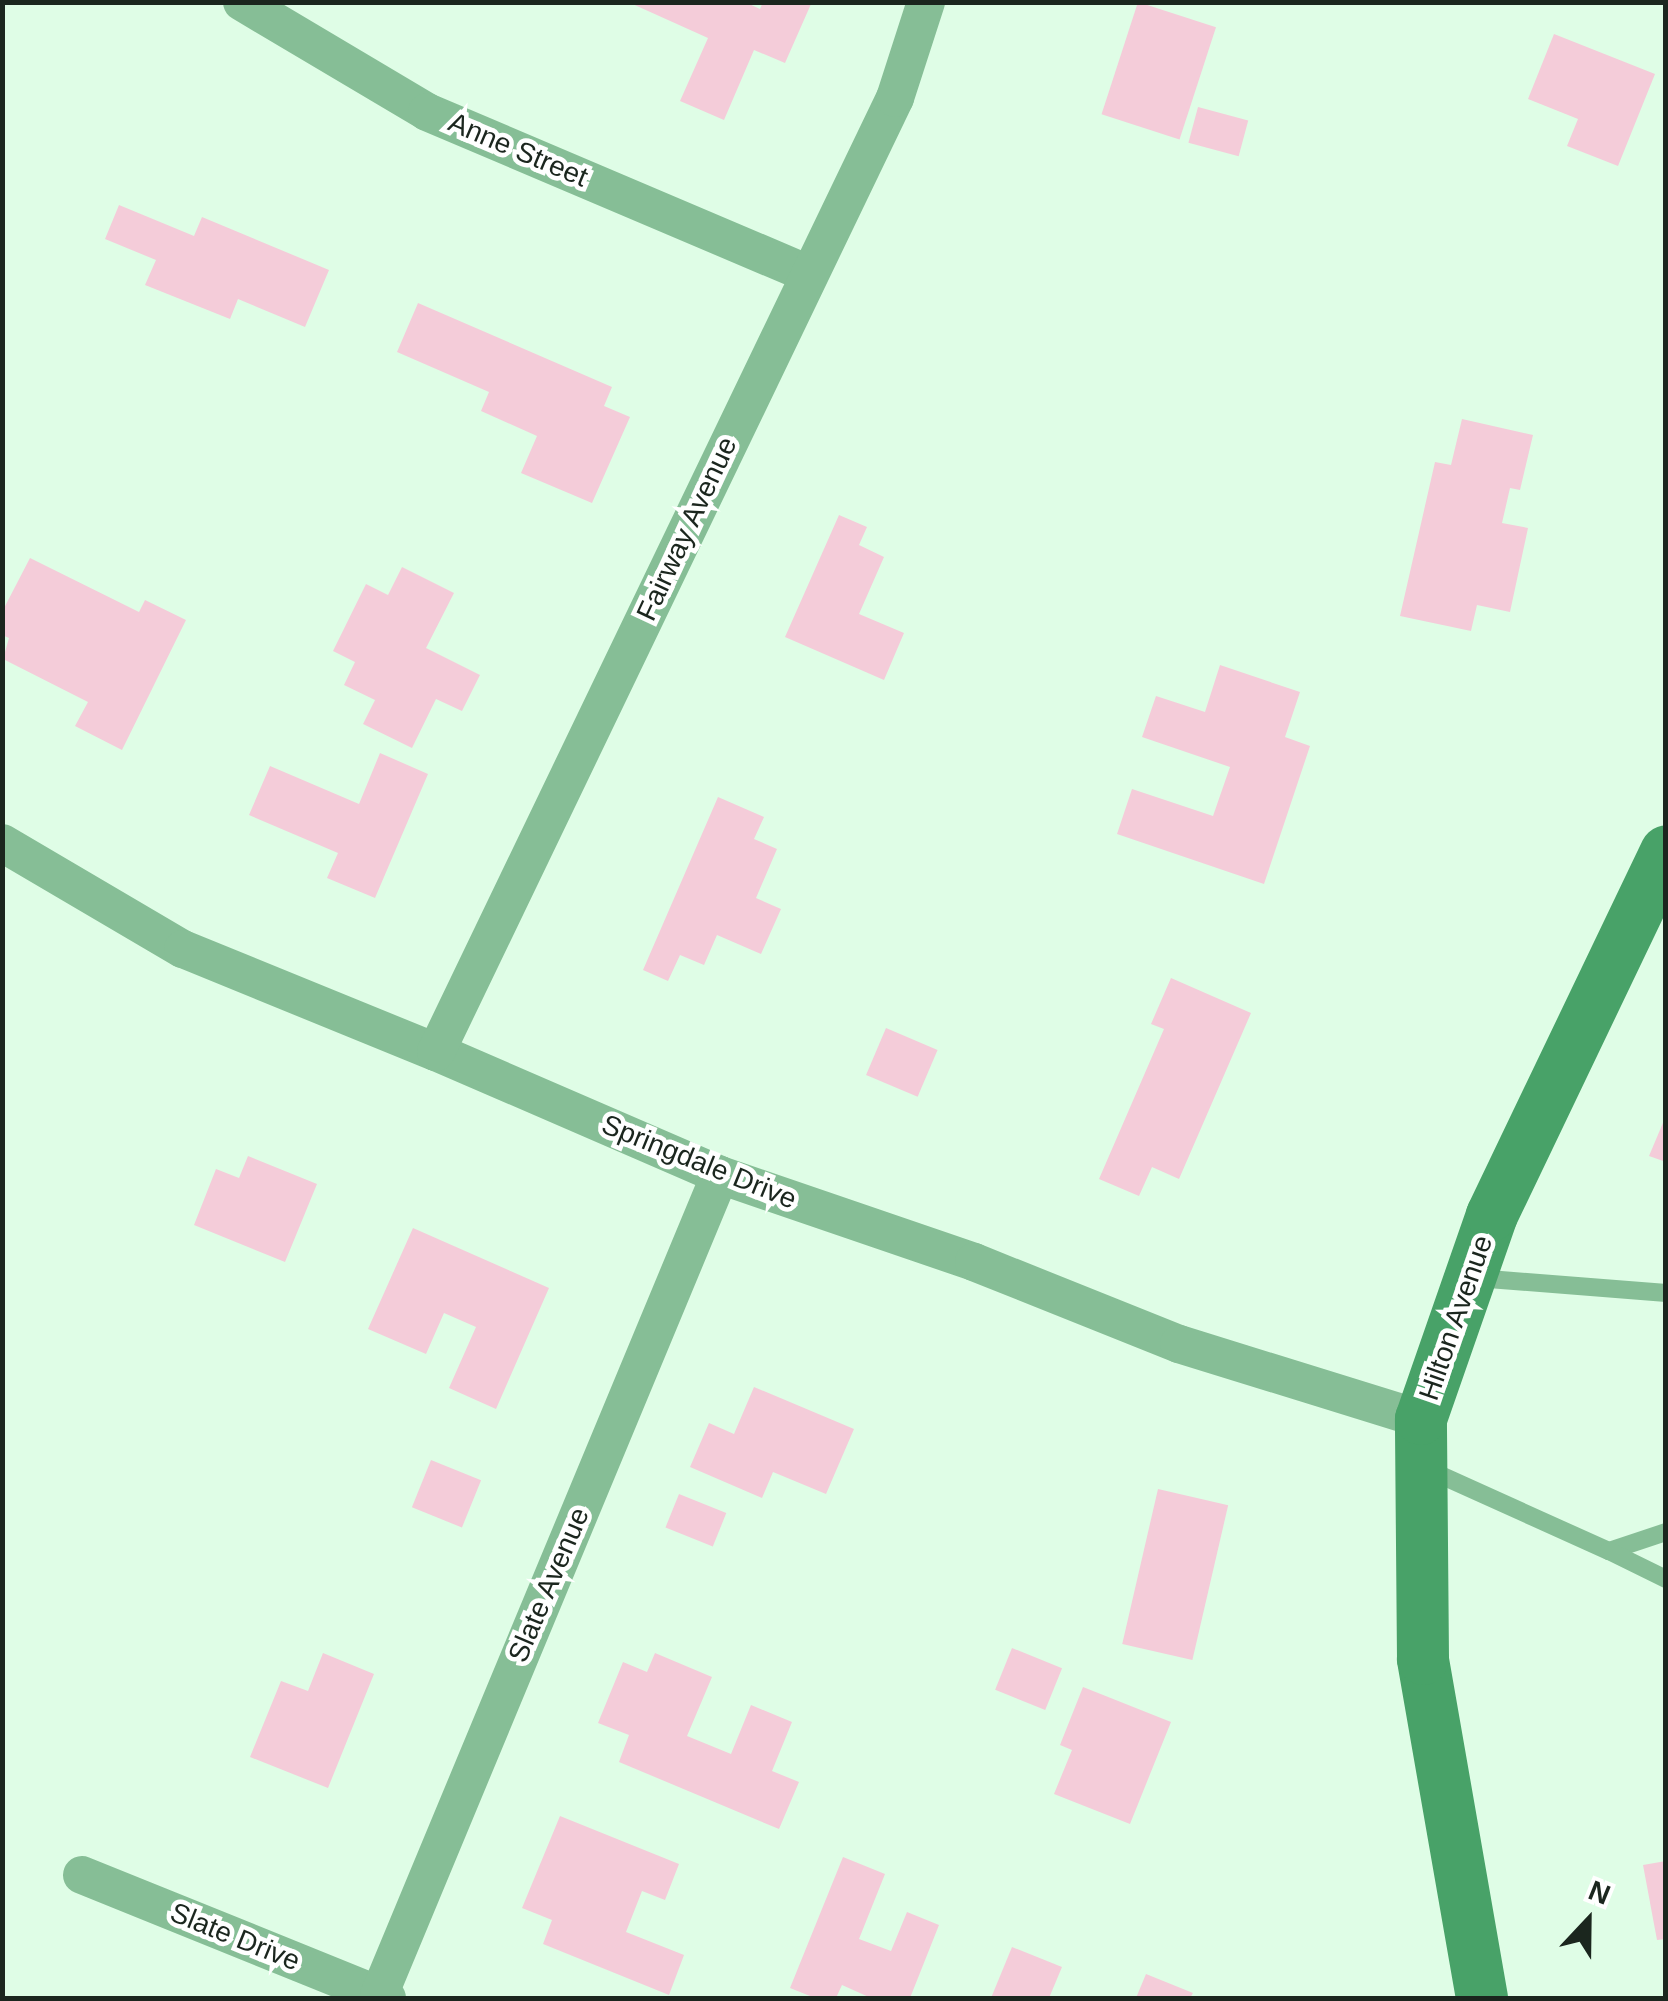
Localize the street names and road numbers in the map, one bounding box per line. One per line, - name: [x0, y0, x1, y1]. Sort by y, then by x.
- street label: Anne Street: [443, 106, 593, 194]
- street label: Fairway Avenue: [629, 431, 745, 627]
- street label: Springdale Drive: [597, 1108, 801, 1216]
- street label: Hilton Avenue: [1412, 1230, 1500, 1406]
- street label: Slate Avenue: [501, 1502, 597, 1668]
- street label: Slate Drive: [165, 1896, 305, 1978]

